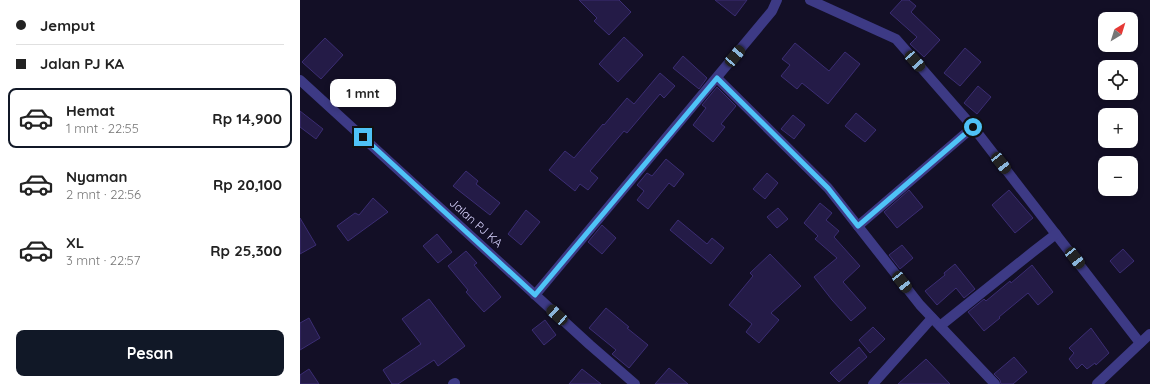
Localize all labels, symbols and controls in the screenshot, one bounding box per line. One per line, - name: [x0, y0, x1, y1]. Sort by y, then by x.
- north arrow: [1098, 12, 1138, 52]
- map controls: [1098, 12, 1138, 196]
- text: Jemput: [40, 16, 95, 35]
- car: [723, 43, 747, 69]
- car: [903, 48, 927, 74]
- text: Jalan PJ KA: [40, 54, 124, 73]
- button: locate: [1098, 60, 1138, 100]
- callout: 1 mnt: [330, 79, 396, 107]
- text: 1 mnt: [346, 85, 380, 101]
- icon: car: [18, 100, 54, 136]
- text: Hemat: [66, 101, 115, 120]
- button: +: [1098, 108, 1138, 148]
- text: Rp 14,900: [212, 109, 282, 128]
- route start: [964, 118, 982, 136]
- text: 1 mnt · 22:55: [66, 120, 139, 136]
- route end: [354, 128, 372, 146]
- car: [989, 150, 1013, 176]
- button: −: [1098, 156, 1138, 196]
- icon: car: [18, 166, 54, 202]
- text: Nyaman: [66, 167, 127, 186]
- text: Rp 20,100: [213, 175, 282, 194]
- text: 2 mnt · 22:56: [66, 186, 141, 202]
- street label: Jalan PJ KA: [447, 195, 506, 251]
- icon: car: [18, 232, 54, 268]
- text: XL: [66, 233, 84, 252]
- text: Rp 25,300: [210, 241, 282, 260]
- car: [1063, 245, 1087, 271]
- text: 3 mnt · 22:57: [66, 252, 140, 268]
- car: [890, 269, 914, 295]
- car: [544, 303, 570, 327]
- button: Pesan: [16, 330, 284, 376]

